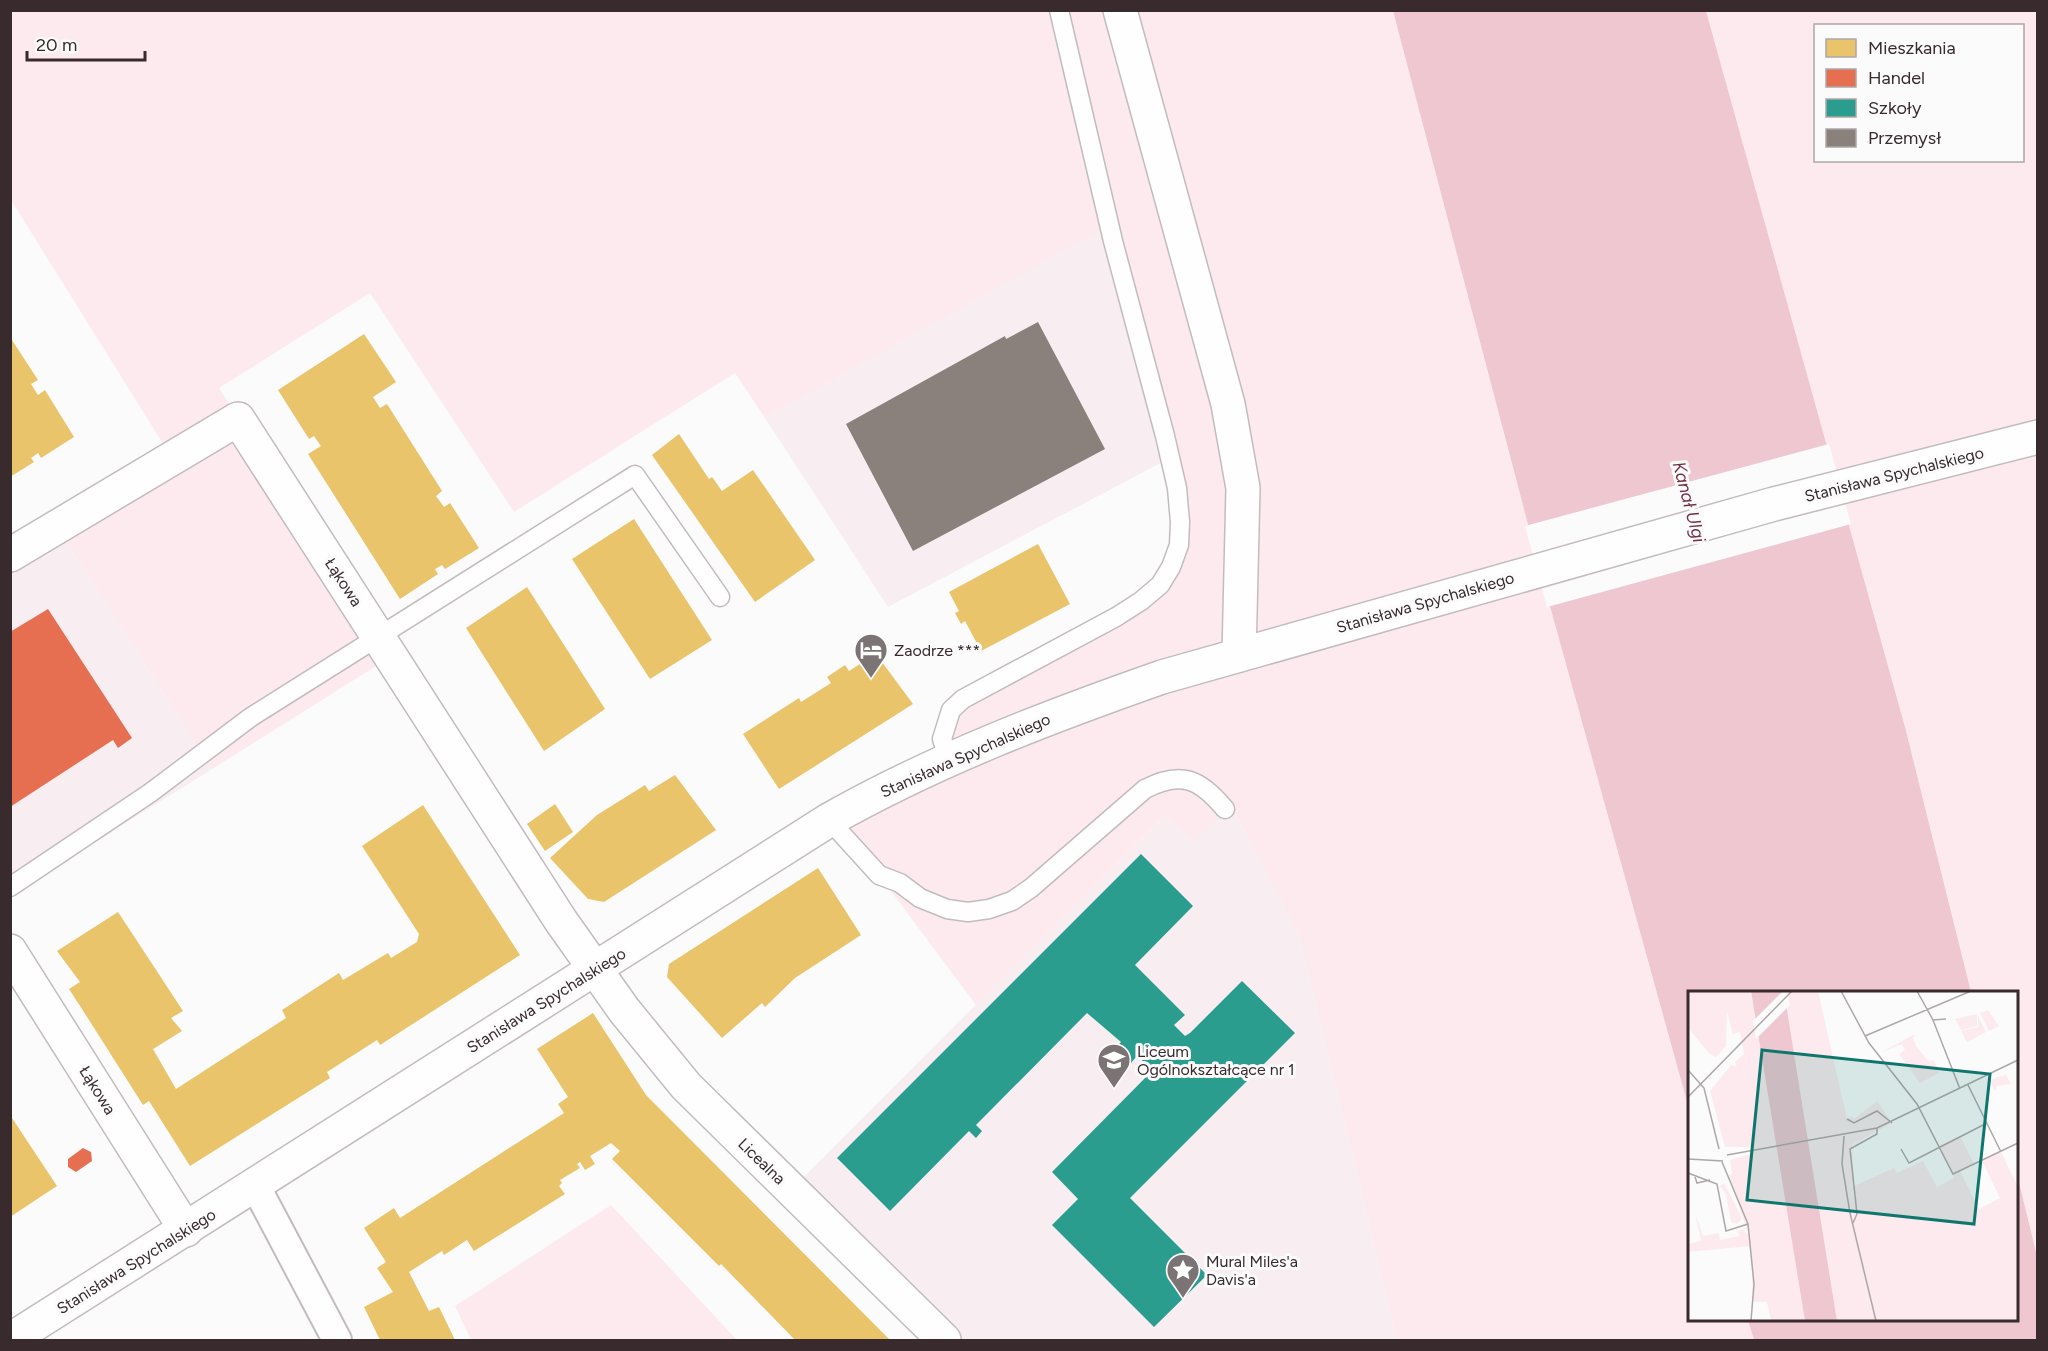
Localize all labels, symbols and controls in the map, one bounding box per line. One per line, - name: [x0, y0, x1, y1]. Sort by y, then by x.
- scale bar: [27, 24, 146, 62]
- legend: [1814, 24, 2024, 162]
- text: 20 m: [36, 34, 77, 56]
- text: Mieszkania: [1868, 37, 1956, 59]
- text: Handel: [1868, 67, 1925, 89]
- text: Szkoły: [1868, 97, 1922, 119]
- text: Przemysł: [1868, 127, 1941, 149]
- street label: Stanisława Spychalskiego: [1803, 443, 1986, 506]
- water label: Kanał Ulgi: [1668, 459, 1711, 546]
- street label: Łąkowa: [321, 555, 366, 610]
- street label: Stanisława Spychalskiego: [1334, 568, 1516, 637]
- hotel icon: Zaodrze ***: [853, 632, 889, 679]
- place label: Zaodrze ***: [894, 641, 980, 660]
- street label: Stanisława Spychalskiego: [877, 709, 1053, 802]
- street label: Stanisława Spychalskiego: [463, 944, 629, 1057]
- inset map: [1688, 991, 2018, 1321]
- school or university icon: Liceum Ogólnokształcące nr 1: [1096, 1042, 1132, 1089]
- place label: Liceum Ogólnokształcące nr 1: [1137, 1042, 1295, 1079]
- street label: Łąkowa: [75, 1062, 120, 1118]
- street label: Licealna: [734, 1134, 789, 1188]
- street label: Stanisława Spychalskiego: [53, 1205, 219, 1318]
- place icon: Mural Miles'a Davis'a: [1165, 1252, 1201, 1299]
- place label: Mural Miles'a Davis'a: [1206, 1252, 1298, 1289]

